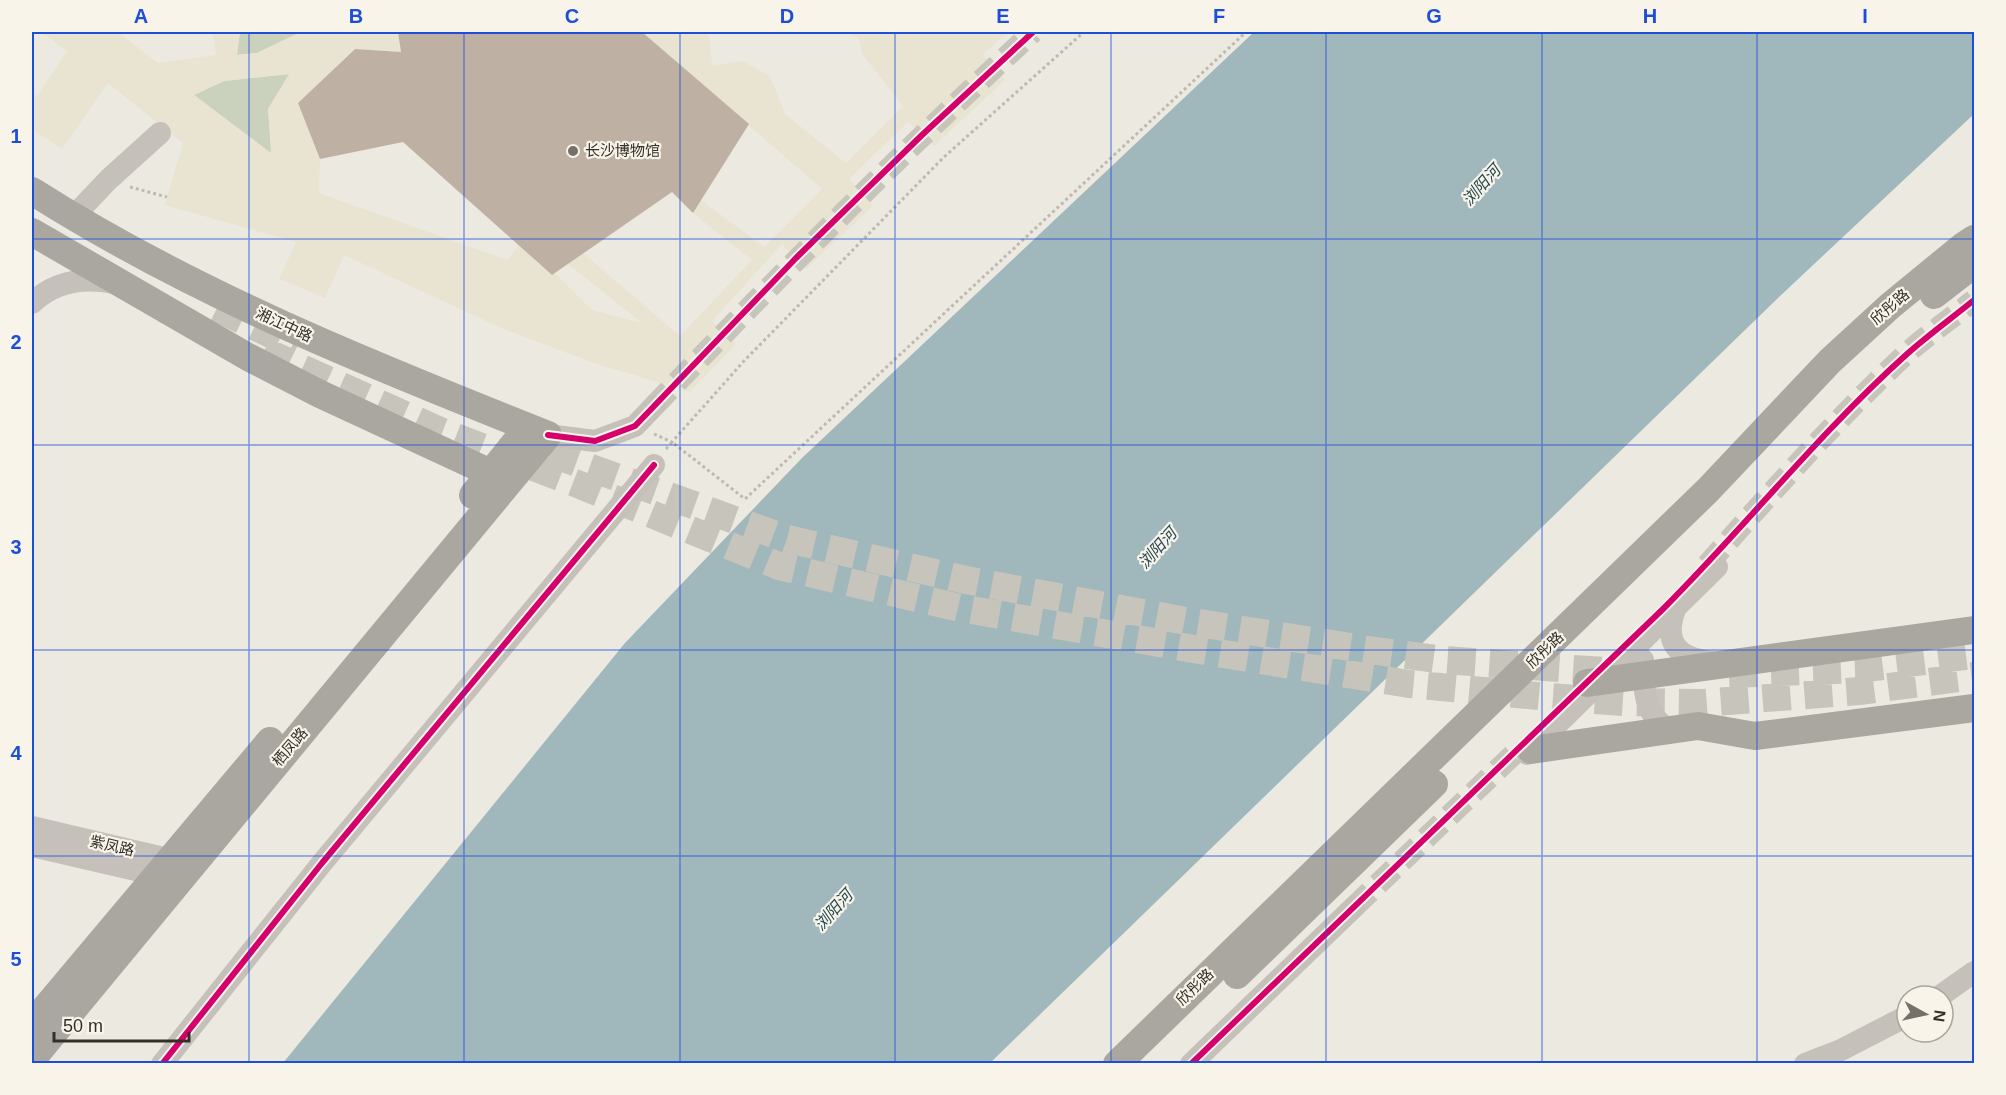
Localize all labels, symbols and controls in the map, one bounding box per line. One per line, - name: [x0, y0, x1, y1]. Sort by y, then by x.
- text: A: [134, 5, 148, 27]
- text: B: [349, 5, 363, 27]
- text: C: [565, 5, 579, 27]
- text: D: [780, 5, 794, 27]
- text: E: [996, 5, 1010, 27]
- text: F: [1213, 5, 1225, 27]
- text: G: [1426, 5, 1442, 27]
- text: H: [1643, 5, 1657, 27]
- text: I: [1862, 5, 1868, 27]
- text: 1: [10, 125, 22, 147]
- place label: 长沙博物馆: [585, 142, 660, 159]
- marker: 长沙博物馆: [566, 144, 580, 158]
- water label: 浏阳河: [1459, 160, 1506, 209]
- street label: 欣彤路: [1867, 285, 1912, 328]
- street label: 湘江中路: [253, 304, 315, 345]
- text: 2: [10, 331, 22, 353]
- water label: 浏阳河: [1135, 523, 1182, 572]
- text: 3: [10, 536, 22, 558]
- street label: 欣彤路: [1523, 628, 1567, 671]
- street label: 栖凤路: [269, 724, 311, 769]
- text: 4: [10, 742, 22, 764]
- street label: 紫凤路: [88, 832, 136, 859]
- water label: 浏阳河: [811, 885, 858, 934]
- text: 5: [10, 948, 22, 970]
- street label: 欣彤路: [1173, 965, 1217, 1008]
- north arrow: [1895, 984, 1955, 1044]
- scale bar: [54, 1005, 189, 1043]
- text: N: [1930, 1009, 1949, 1023]
- text: 50 m: [63, 1016, 103, 1036]

